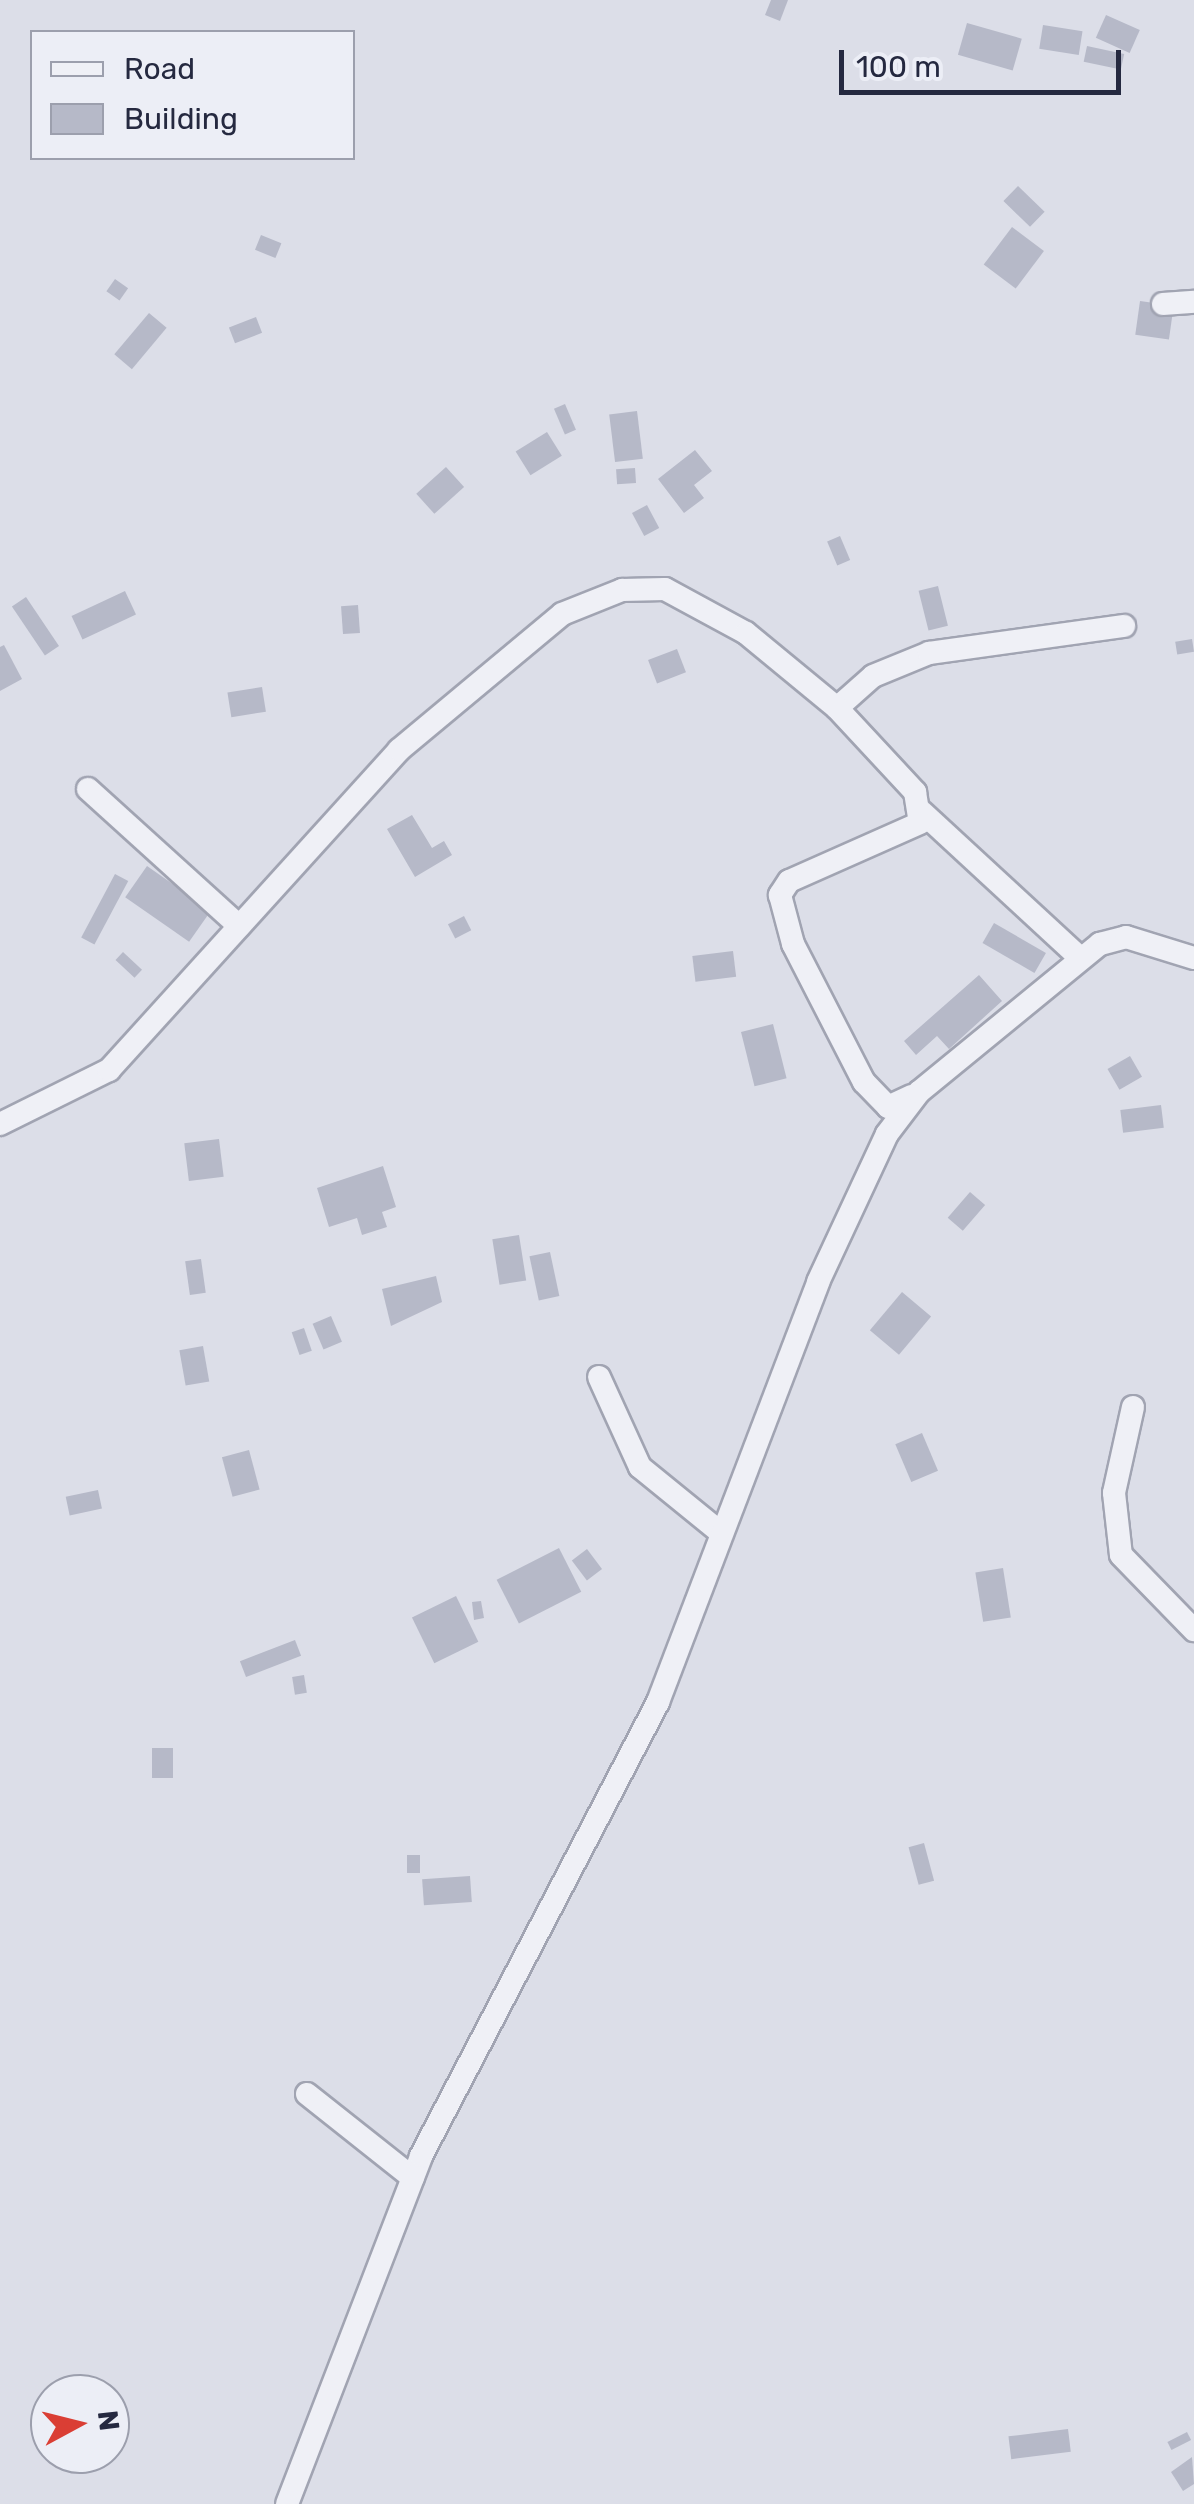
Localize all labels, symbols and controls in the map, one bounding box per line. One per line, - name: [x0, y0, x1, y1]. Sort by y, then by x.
- legend: [30, 30, 355, 160]
- scale bar: [844, 30, 1126, 92]
- text: 100 m: [856, 49, 941, 85]
- text: Road: [124, 51, 195, 87]
- text: Building: [124, 101, 238, 137]
- north arrow: [30, 2374, 130, 2474]
- text: N: [91, 2409, 126, 2433]

